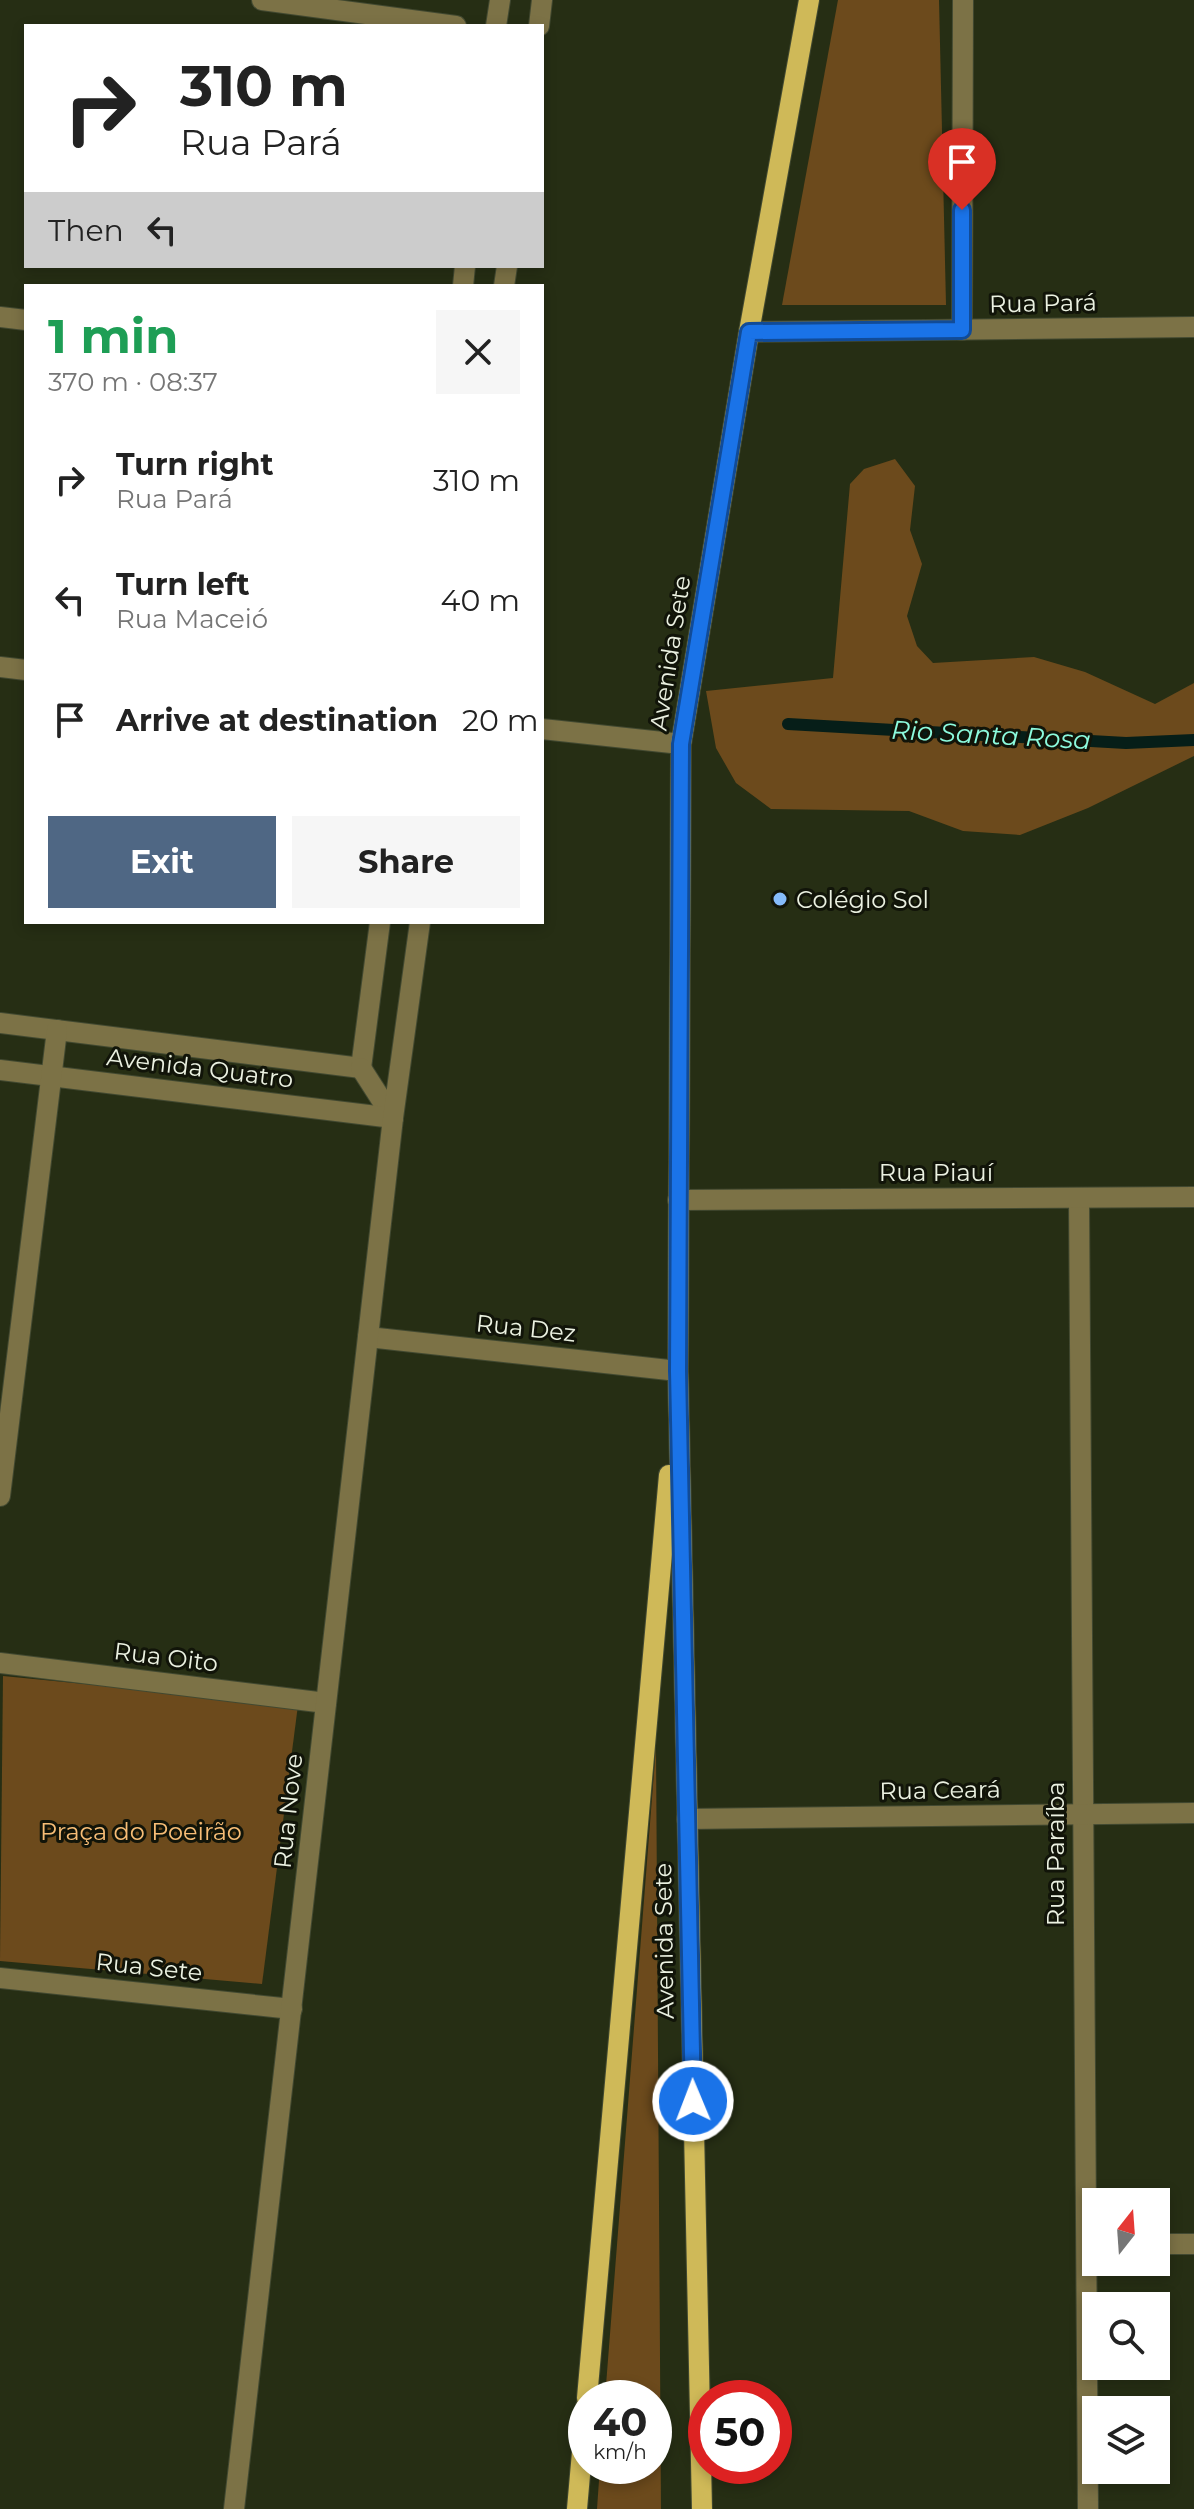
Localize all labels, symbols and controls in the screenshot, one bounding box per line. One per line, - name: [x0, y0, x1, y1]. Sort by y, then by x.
- text: 310 m: [180, 52, 348, 120]
- icon: right: [48, 56, 152, 160]
- text: Rua Pará: [180, 120, 342, 164]
- pin: [928, 128, 996, 210]
- icon: arrive: [940, 140, 984, 184]
- icon: left: [140, 208, 184, 252]
- text: Then: [48, 212, 124, 249]
- street label: Rua Pará: [989, 288, 1097, 318]
- text: 1 min: [48, 307, 178, 365]
- button: close: [436, 310, 520, 394]
- text: 370 m · 08:37: [48, 366, 218, 398]
- text: Turn right: [116, 446, 273, 483]
- icon: right: [48, 458, 92, 502]
- text: 310 m: [433, 462, 520, 499]
- text: Rua Pará: [116, 483, 233, 515]
- text: Turn left: [116, 566, 249, 603]
- street label: Avenida Sete: [643, 574, 697, 732]
- icon: left: [48, 578, 92, 622]
- text: 40 m: [441, 582, 520, 619]
- text: Rua Maceió: [116, 603, 268, 635]
- icon: arrive: [48, 698, 92, 742]
- text: Arrive at destination: [116, 702, 438, 739]
- text: 20 m: [462, 702, 539, 739]
- water label: Rio Santa Rosa: [890, 714, 1092, 756]
- button: Exit: [48, 816, 276, 908]
- button: Share: [292, 816, 520, 908]
- place label: Colégio Sol: [796, 885, 929, 914]
- marker: Colégio Sol: [771, 890, 789, 908]
- street label: Avenida Quatro: [105, 1042, 295, 1094]
- street label: Rua Piauí: [879, 1158, 995, 1187]
- street label: Rua Dez: [475, 1308, 577, 1348]
- street label: Rua Oito: [112, 1636, 220, 1678]
- street label: Rua Nove: [268, 1752, 308, 1870]
- street label: Rua Ceará: [879, 1774, 1001, 1806]
- street label: Rua Paraíba: [1041, 1782, 1070, 1926]
- park label: Praça do Poeirão: [40, 1817, 242, 1846]
- street label: Avenida Sete: [648, 1863, 680, 2019]
- street label: Rua Sete: [94, 1947, 204, 1987]
- position arrow: [651, 2059, 735, 2143]
- north arrow: [1082, 2188, 1170, 2276]
- map controls: [1082, 2188, 1170, 2484]
- button: search: [1082, 2292, 1170, 2380]
- speed limit sign: 50: [688, 2380, 792, 2484]
- button: layers: [1082, 2396, 1170, 2484]
- text: 40: [593, 2397, 647, 2446]
- text: km/h: [593, 2440, 647, 2464]

